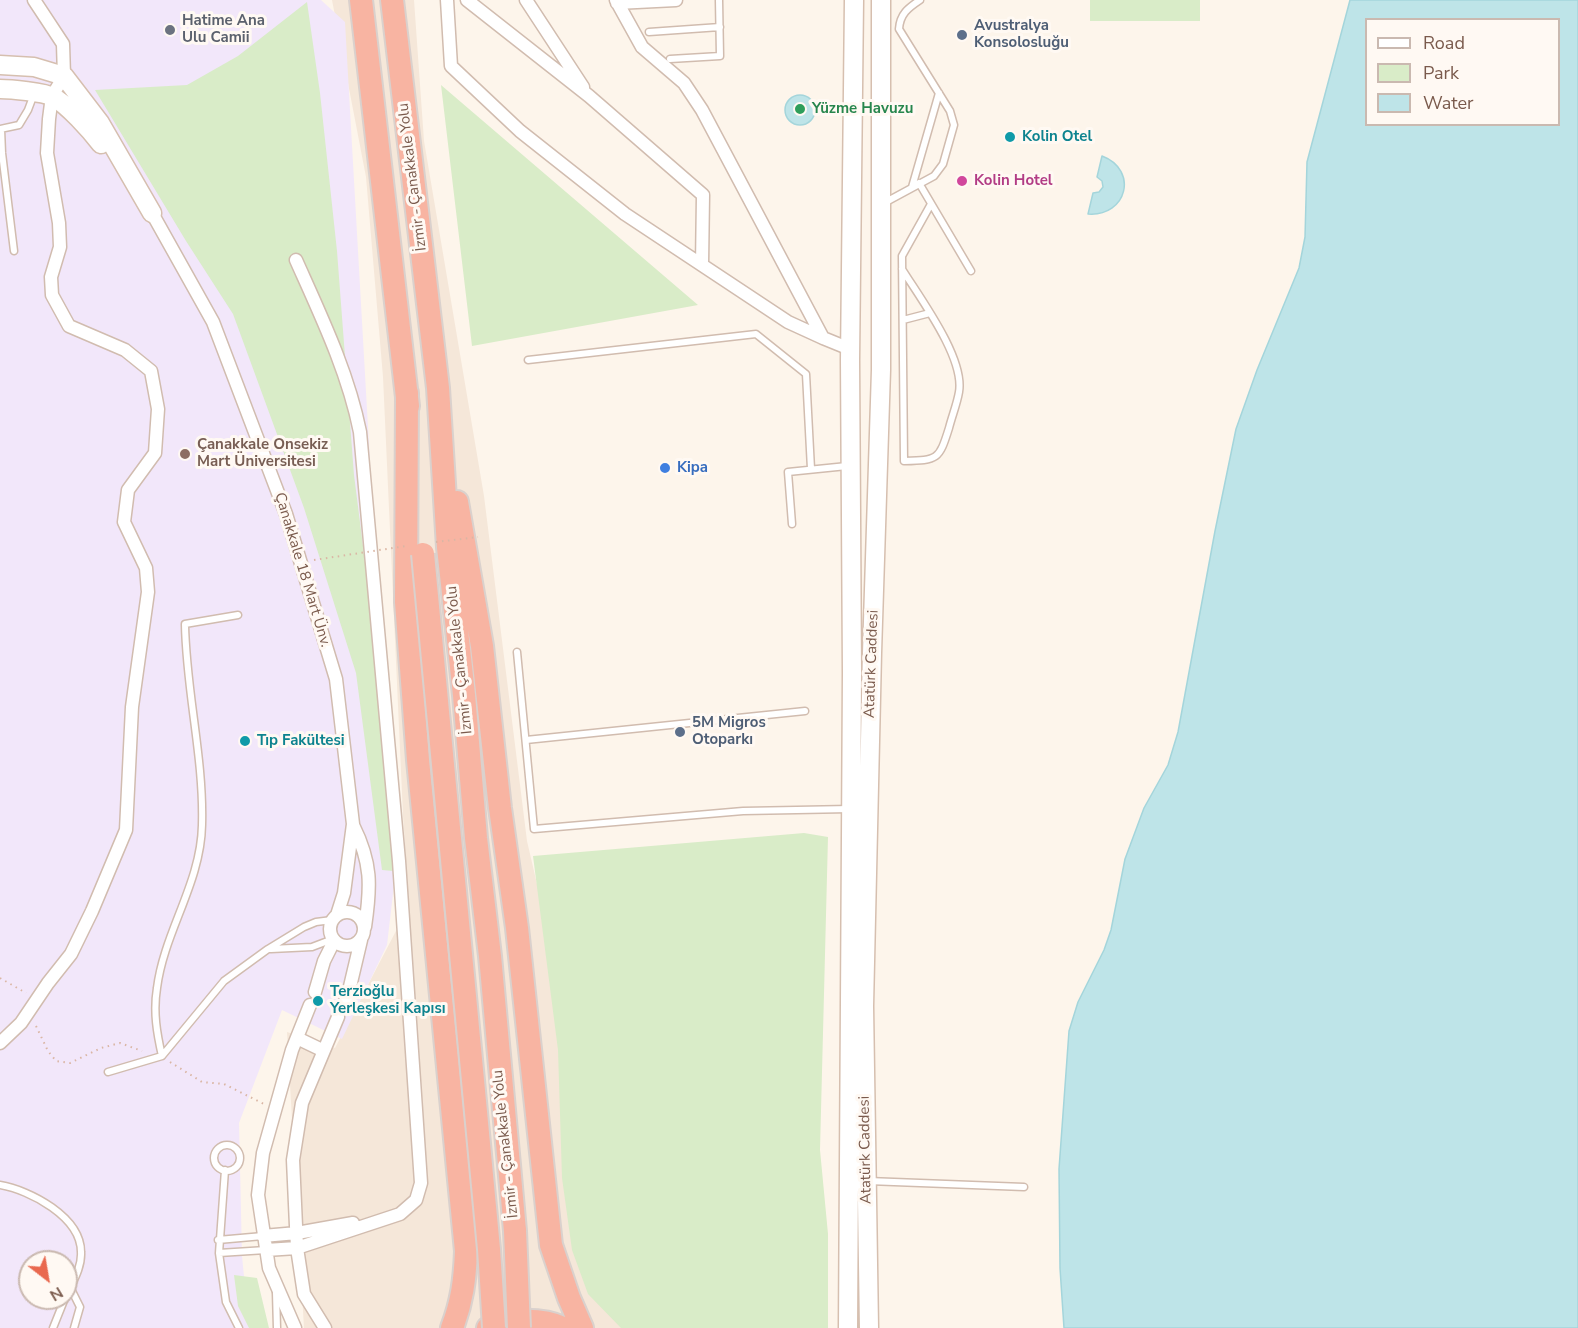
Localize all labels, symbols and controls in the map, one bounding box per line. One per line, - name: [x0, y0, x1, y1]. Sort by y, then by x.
- place label: Hatime Ana Ulu Camii: [182, 12, 265, 47]
- place label: Avustralya Konsolosluğu: [974, 17, 1069, 52]
- legend: [1365, 18, 1560, 126]
- marker: Hatime Ana Ulu Camii: [163, 23, 177, 37]
- marker: Avustralya Konsolosluğu: [955, 28, 969, 42]
- text: Road: [1423, 31, 1465, 55]
- text: Park: [1423, 61, 1459, 85]
- text: Water: [1423, 91, 1474, 115]
- place label: Yüzme Havuzu: [812, 100, 913, 118]
- street label: İzmir - Çanakkale Yolu: [395, 102, 431, 252]
- marker: Yüzme Havuzu: [793, 102, 807, 116]
- place label: Kolin Otel: [1022, 128, 1092, 146]
- marker: Kolin Otel: [1003, 130, 1017, 144]
- place label: Kolin Hotel: [974, 172, 1053, 190]
- marker: Kolin Hotel: [955, 174, 969, 188]
- place label: Çanakkale Onsekiz Mart Üniversitesi: [197, 436, 328, 471]
- marker: Çanakkale Onsekiz Mart Üniversitesi: [178, 447, 192, 461]
- place label: Kipa: [677, 459, 708, 477]
- marker: Kipa: [658, 461, 672, 475]
- street label: Çanakkale 18 Mart Ünv.: [270, 491, 334, 649]
- street label: İzmir - Çanakkale Yolu: [443, 585, 477, 735]
- street label: Atatürk Caddesi: [861, 610, 883, 718]
- place label: 5M Migros Otoparkı: [692, 714, 766, 749]
- marker: 5M Migros Otoparkı: [673, 725, 687, 739]
- place label: Tıp Fakültesi: [257, 732, 345, 750]
- marker: Tıp Fakültesi: [238, 734, 252, 748]
- place label: Terzioğlu Yerleşkesi Kapısı: [330, 983, 446, 1018]
- marker: Terzioğlu Yerleşkesi Kapısı: [311, 994, 325, 1008]
- street label: İzmir - Çanakkale Yolu: [489, 1069, 523, 1219]
- street label: Atatürk Caddesi: [856, 1096, 876, 1204]
- north arrow: [18, 1250, 78, 1310]
- text: N: [45, 1281, 67, 1306]

